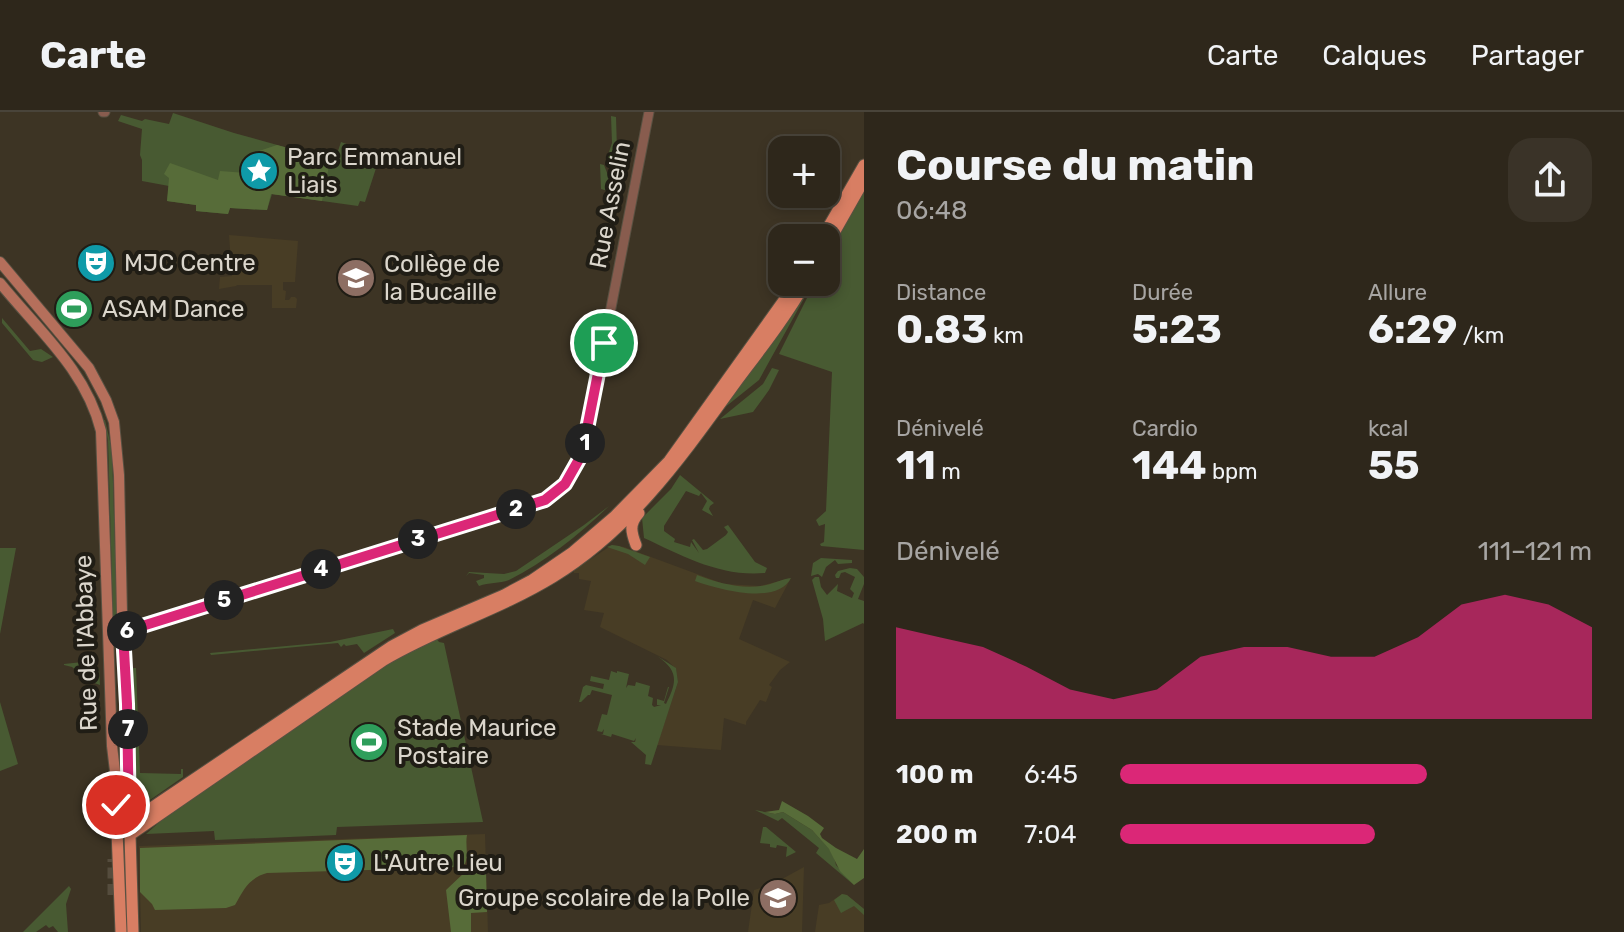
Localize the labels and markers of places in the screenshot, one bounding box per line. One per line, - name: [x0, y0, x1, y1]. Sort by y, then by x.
- place label: Parc Emmanuel Liais: [287, 143, 462, 199]
- place icon: Parc Emmanuel Liais: [238, 150, 280, 192]
- theatre icon: MJC Centre: [75, 242, 117, 284]
- place label: MJC Centre: [124, 249, 256, 277]
- place label: Collège de la Bucaille: [384, 250, 500, 306]
- school or university icon: Collège de la Bucaille: [335, 257, 377, 299]
- sports icon: ASAM Dance: [53, 288, 95, 330]
- place label: ASAM Dance: [102, 295, 245, 323]
- pin: [570, 309, 638, 377]
- pin: 1: [565, 423, 605, 463]
- pin: 2: [496, 489, 536, 529]
- pin: 3: [398, 519, 438, 559]
- pin: 4: [301, 549, 341, 589]
- pin: 5: [204, 580, 244, 620]
- pin: 6: [107, 611, 147, 651]
- pin: 7: [108, 709, 148, 749]
- place label: Stade Maurice Postaire: [397, 714, 557, 770]
- sports icon: Stade Maurice Postaire: [348, 721, 390, 763]
- pin: [82, 771, 150, 839]
- theatre icon: L'Autre Lieu: [324, 842, 366, 884]
- place label: L'Autre Lieu: [373, 849, 503, 877]
- school or university icon: Groupe scolaire de la Polle: [757, 877, 799, 919]
- place label: Groupe scolaire de la Polle: [458, 884, 750, 912]

